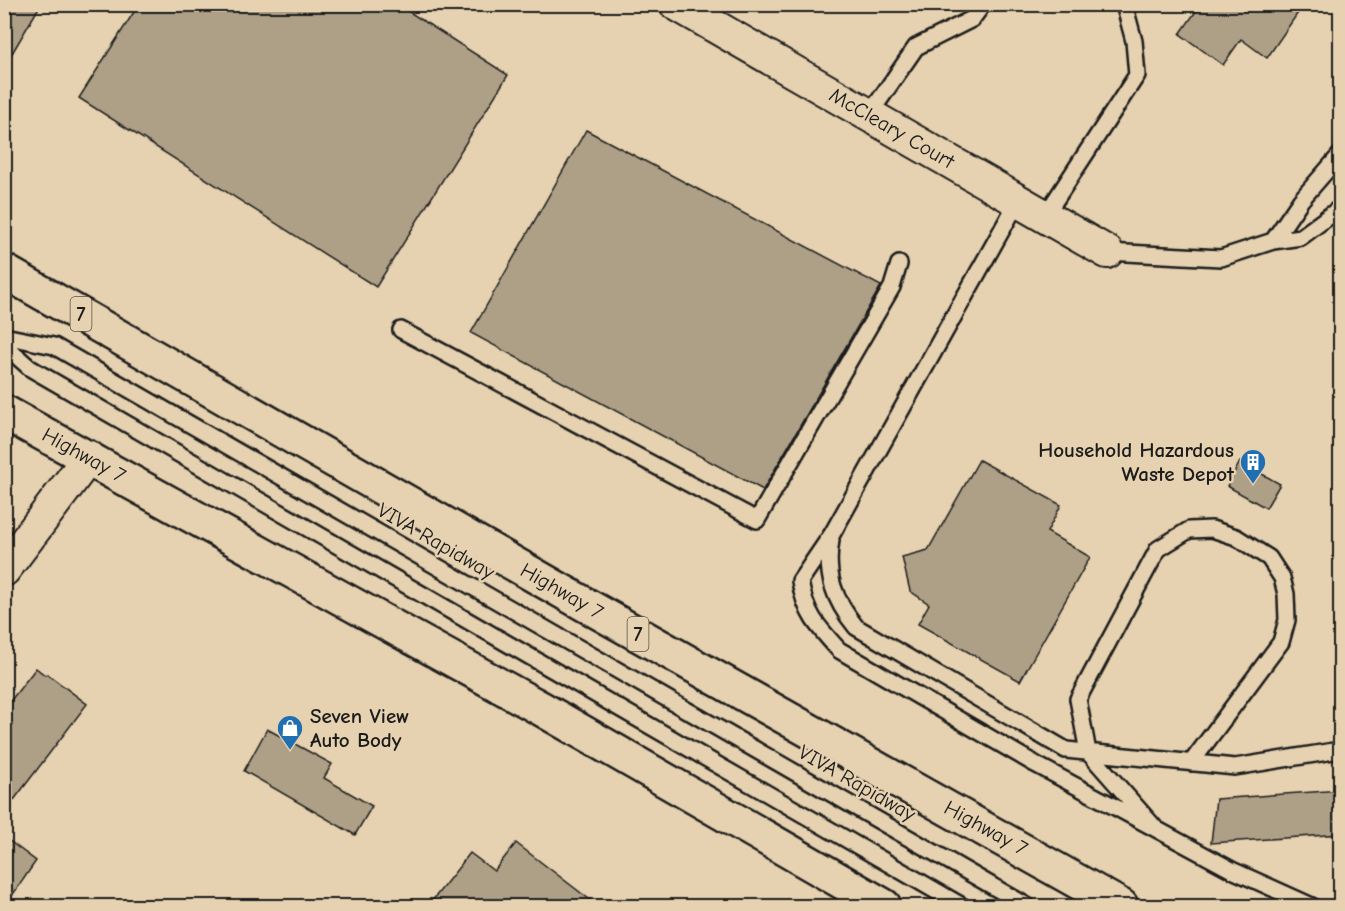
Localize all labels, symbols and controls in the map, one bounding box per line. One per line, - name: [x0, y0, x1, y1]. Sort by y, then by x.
- street label: McCleary Court: [825, 83, 960, 174]
- road number: 7: [70, 297, 92, 331]
- street label: Highway 7: [38, 422, 130, 488]
- place label: Household Hazardous Waste Depot: [1038, 438, 1235, 486]
- building icon: Household Hazardous Waste Depot: [1238, 447, 1268, 485]
- street label: VIVA Rapidway: [373, 498, 499, 584]
- street label: Highway 7: [516, 558, 608, 624]
- road number: 7: [628, 617, 648, 651]
- place label: Seven View Auto Body: [310, 704, 409, 752]
- shop icon: Seven View Auto Body: [275, 713, 305, 751]
- street label: VIVA Rapidway: [794, 740, 920, 826]
- street label: Highway 7: [940, 795, 1032, 861]

